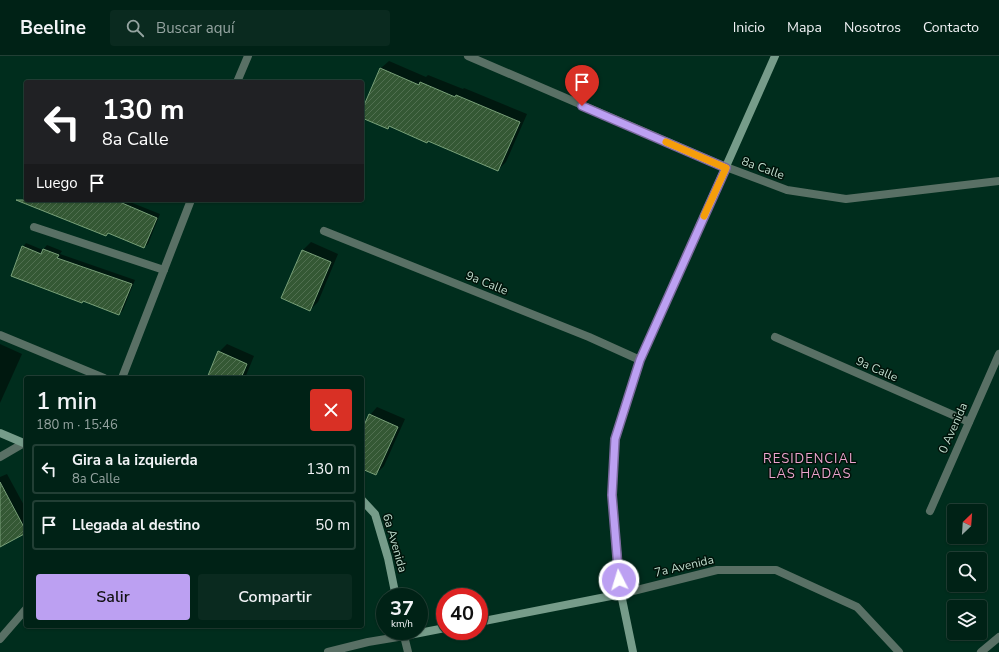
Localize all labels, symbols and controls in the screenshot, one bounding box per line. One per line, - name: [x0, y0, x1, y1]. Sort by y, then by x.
- search box: [110, 10, 390, 46]
- text: Beeline: [20, 15, 86, 41]
- icon: search: [124, 17, 146, 39]
- text: Buscar aquí: [156, 18, 234, 38]
- text: Inicio: [733, 18, 765, 37]
- text: Mapa: [787, 18, 822, 37]
- text: Nosotros: [844, 18, 901, 37]
- text: Contacto: [923, 18, 979, 37]
- pin: [565, 65, 599, 106]
- icon: arrive: [571, 71, 593, 93]
- text: 130 m: [102, 91, 185, 129]
- icon: left: [36, 96, 88, 148]
- text: 8a Calle: [102, 127, 168, 151]
- street label: 8a Calle: [739, 153, 787, 183]
- icon: arrive: [86, 172, 108, 194]
- text: Luego: [36, 173, 78, 193]
- street label: 9a Calle: [463, 267, 511, 299]
- street label: 9a Calle: [854, 353, 900, 385]
- text: 1 min: [36, 385, 97, 417]
- button: close: [310, 389, 352, 431]
- street label: 0 Avenida: [935, 400, 971, 456]
- text: 180 m · 15:46: [36, 416, 118, 434]
- text: Gira a la izquierda: [72, 450, 198, 470]
- district label: RESIDENCIAL LAS HADAS: [763, 450, 857, 483]
- icon: left: [38, 458, 60, 480]
- text: 130 m: [306, 459, 350, 479]
- text: 8a Calle: [72, 470, 120, 488]
- north arrow: [947, 504, 987, 544]
- map controls: [947, 504, 987, 640]
- street label: 6a Avenida: [379, 512, 411, 574]
- icon: arrive: [38, 514, 60, 536]
- text: Llegada al destino: [72, 515, 200, 535]
- text: 50 m: [315, 515, 350, 535]
- street label: 7a Avenida: [653, 551, 715, 581]
- button: search: [947, 552, 987, 592]
- position arrow: [598, 559, 640, 601]
- button: Salir: [36, 574, 190, 620]
- button: Compartir: [198, 574, 352, 620]
- speed limit sign: 40: [436, 588, 488, 640]
- text: 37: [390, 595, 414, 622]
- button: layers: [947, 600, 987, 640]
- text: km/h: [391, 617, 413, 631]

